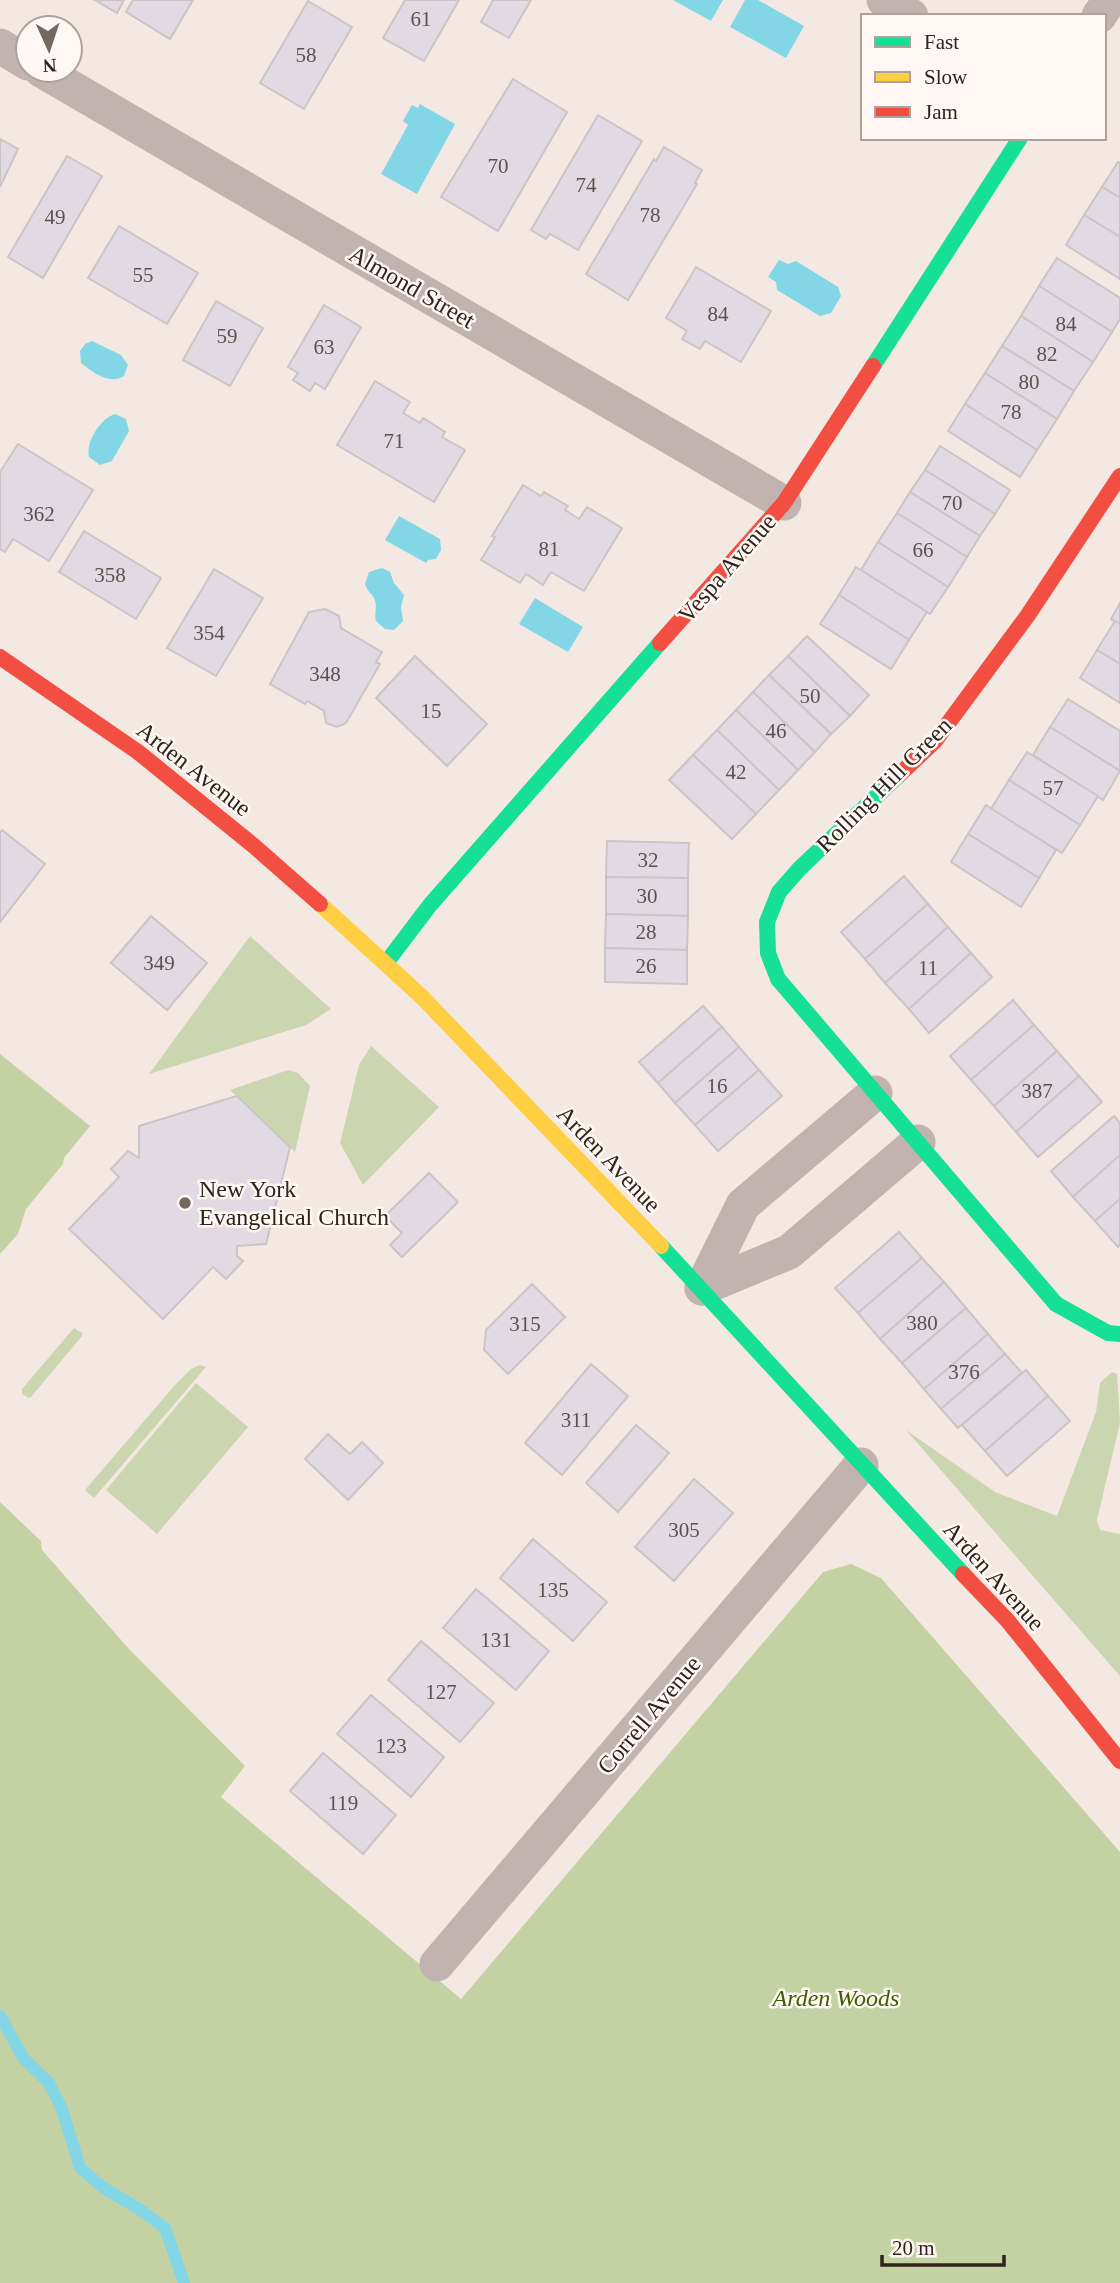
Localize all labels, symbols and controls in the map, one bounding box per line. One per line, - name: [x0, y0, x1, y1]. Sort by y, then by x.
- house number: 61: [411, 7, 432, 31]
- north arrow: [14, 14, 84, 84]
- legend: [861, 14, 1106, 140]
- text: Fast: [924, 30, 959, 54]
- house number: 58: [296, 43, 317, 67]
- text: N: [42, 55, 57, 76]
- text: Slow: [924, 65, 968, 89]
- text: Jam: [924, 100, 958, 124]
- house number: 70: [488, 154, 509, 178]
- house number: 74: [576, 173, 597, 197]
- house number: 78: [640, 203, 661, 227]
- house number: 49: [45, 205, 66, 229]
- street label: Almond Street: [345, 241, 480, 334]
- house number: 55: [133, 263, 154, 287]
- house number: 84: [708, 302, 729, 326]
- house number: 84: [1056, 312, 1077, 336]
- house number: 59: [217, 324, 238, 348]
- house number: 63: [314, 335, 335, 359]
- house number: 82: [1037, 342, 1058, 366]
- house number: 80: [1019, 370, 1040, 394]
- house number: 78: [1001, 400, 1022, 424]
- house number: 71: [384, 429, 405, 453]
- house number: 70: [942, 491, 963, 515]
- house number: 362: [23, 502, 55, 526]
- street label: Vespa Avenue: [673, 509, 781, 627]
- house number: 81: [539, 537, 560, 561]
- house number: 66: [913, 538, 934, 562]
- house number: 358: [94, 563, 126, 587]
- house number: 354: [193, 621, 225, 645]
- house number: 348: [309, 662, 341, 686]
- house number: 50: [800, 684, 821, 708]
- house number: 15: [421, 699, 442, 723]
- street label: Rolling Hill Green: [811, 712, 957, 858]
- street label: Arden Avenue: [132, 716, 256, 822]
- house number: 46: [766, 719, 787, 743]
- house number: 42: [726, 760, 747, 784]
- house number: 57: [1043, 776, 1064, 800]
- house number: 32: [638, 848, 659, 872]
- house number: 30: [637, 884, 658, 908]
- house number: 28: [636, 920, 657, 944]
- house number: 349: [143, 951, 175, 975]
- house number: 26: [636, 954, 657, 978]
- house number: 11: [918, 956, 938, 980]
- house number: 16: [707, 1074, 728, 1098]
- house number: 387: [1021, 1079, 1053, 1103]
- street label: Arden Avenue: [552, 1101, 666, 1217]
- place label: New York Evangelical Church: [199, 1176, 389, 1230]
- marker: New York Evangelical Church: [177, 1195, 193, 1211]
- house number: 380: [906, 1311, 938, 1335]
- house number: 315: [509, 1312, 541, 1336]
- house number: 376: [948, 1360, 980, 1384]
- house number: 311: [561, 1408, 591, 1432]
- street label: Arden Avenue: [938, 1516, 1050, 1636]
- house number: 305: [668, 1518, 700, 1542]
- house number: 135: [537, 1578, 569, 1602]
- house number: 131: [480, 1628, 512, 1652]
- street label: Correll Avenue: [592, 1651, 706, 1779]
- house number: 127: [425, 1680, 457, 1704]
- house number: 123: [375, 1734, 407, 1758]
- house number: 119: [328, 1791, 358, 1815]
- park label: Arden Woods: [771, 1985, 899, 2011]
- scale bar: [882, 2224, 1004, 2268]
- text: 20 m: [892, 2236, 935, 2260]

